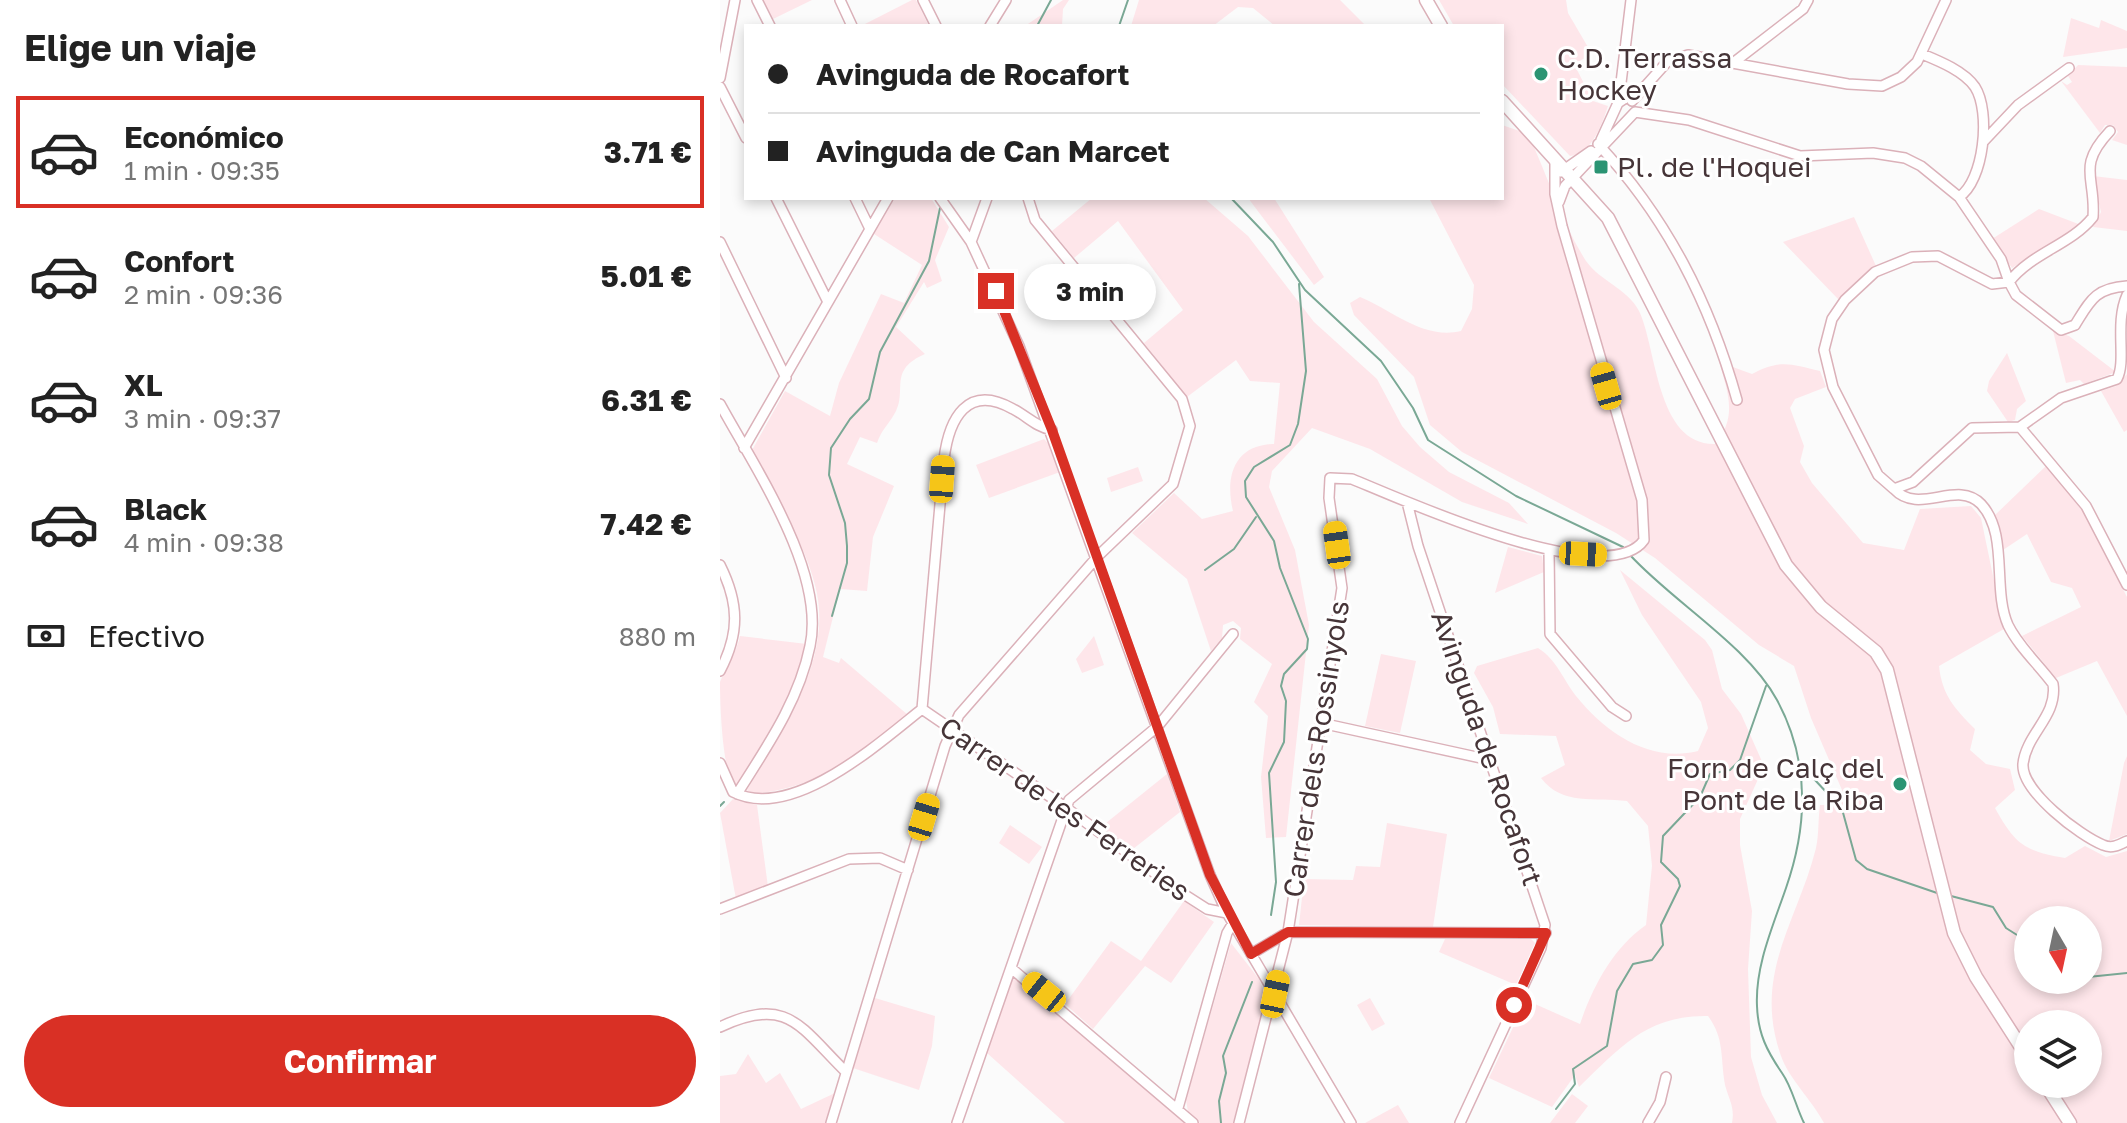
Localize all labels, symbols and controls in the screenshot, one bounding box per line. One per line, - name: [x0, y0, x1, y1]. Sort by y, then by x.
- text: Elige un viaje: [24, 26, 256, 69]
- place label: C.D. Terrassa Hockey: [1557, 41, 1732, 106]
- text: Avinguda de Rocafort: [816, 56, 1129, 92]
- marker: C.D. Terrassa Hockey: [1532, 65, 1550, 83]
- icon: car: [28, 116, 100, 188]
- text: Económico: [124, 119, 284, 155]
- text: Avinguda de Can Marcet: [816, 133, 1170, 169]
- text: 3.71 €: [604, 134, 692, 170]
- place label: Pl. de l'Hoquei: [1617, 150, 1812, 183]
- text: 1 min · 09:35: [124, 155, 280, 186]
- marker: Pl. de l'Hoquei: [1592, 158, 1610, 176]
- icon: car: [28, 240, 100, 312]
- text: Confort: [124, 243, 235, 279]
- text: 5.01 €: [601, 258, 692, 294]
- callout: 3 min: [1024, 263, 1156, 319]
- route end: [978, 273, 1014, 309]
- text: 3 min: [1056, 276, 1124, 307]
- text: 2 min · 09:36: [124, 279, 283, 310]
- car: [1588, 360, 1624, 412]
- icon: car: [28, 364, 100, 436]
- text: XL: [124, 367, 163, 403]
- text: 6.31 €: [601, 382, 692, 418]
- text: 3 min · 09:37: [124, 403, 281, 434]
- car: [928, 454, 956, 504]
- icon: car: [28, 488, 100, 560]
- text: Black: [124, 491, 207, 527]
- text: 7.42 €: [600, 506, 692, 542]
- car: [1322, 520, 1352, 570]
- text: 4 min · 09:38: [124, 527, 284, 558]
- car: [1558, 541, 1608, 567]
- street label: Carrer dels Rossinyols: [1276, 598, 1355, 900]
- street label: Avinguda de Rocafort: [1425, 606, 1550, 889]
- icon: cash: [24, 614, 68, 658]
- text: Efectivo: [88, 618, 205, 654]
- text: 880 m: [619, 621, 696, 652]
- street label: Carrer de les Ferreries: [934, 710, 1197, 907]
- place label: Forn de Calç del Pont de la Riba: [1667, 751, 1884, 816]
- marker: Forn de Calç del Pont de la Riba: [1891, 775, 1909, 793]
- car: [906, 791, 942, 843]
- north arrow: [2014, 906, 2102, 994]
- map controls: [2014, 906, 2102, 1098]
- car: [1018, 968, 1070, 1016]
- car: [1258, 968, 1292, 1020]
- route start: [1496, 987, 1532, 1023]
- button: layers: [2014, 1010, 2102, 1098]
- button: Confirmar: [24, 1015, 696, 1107]

